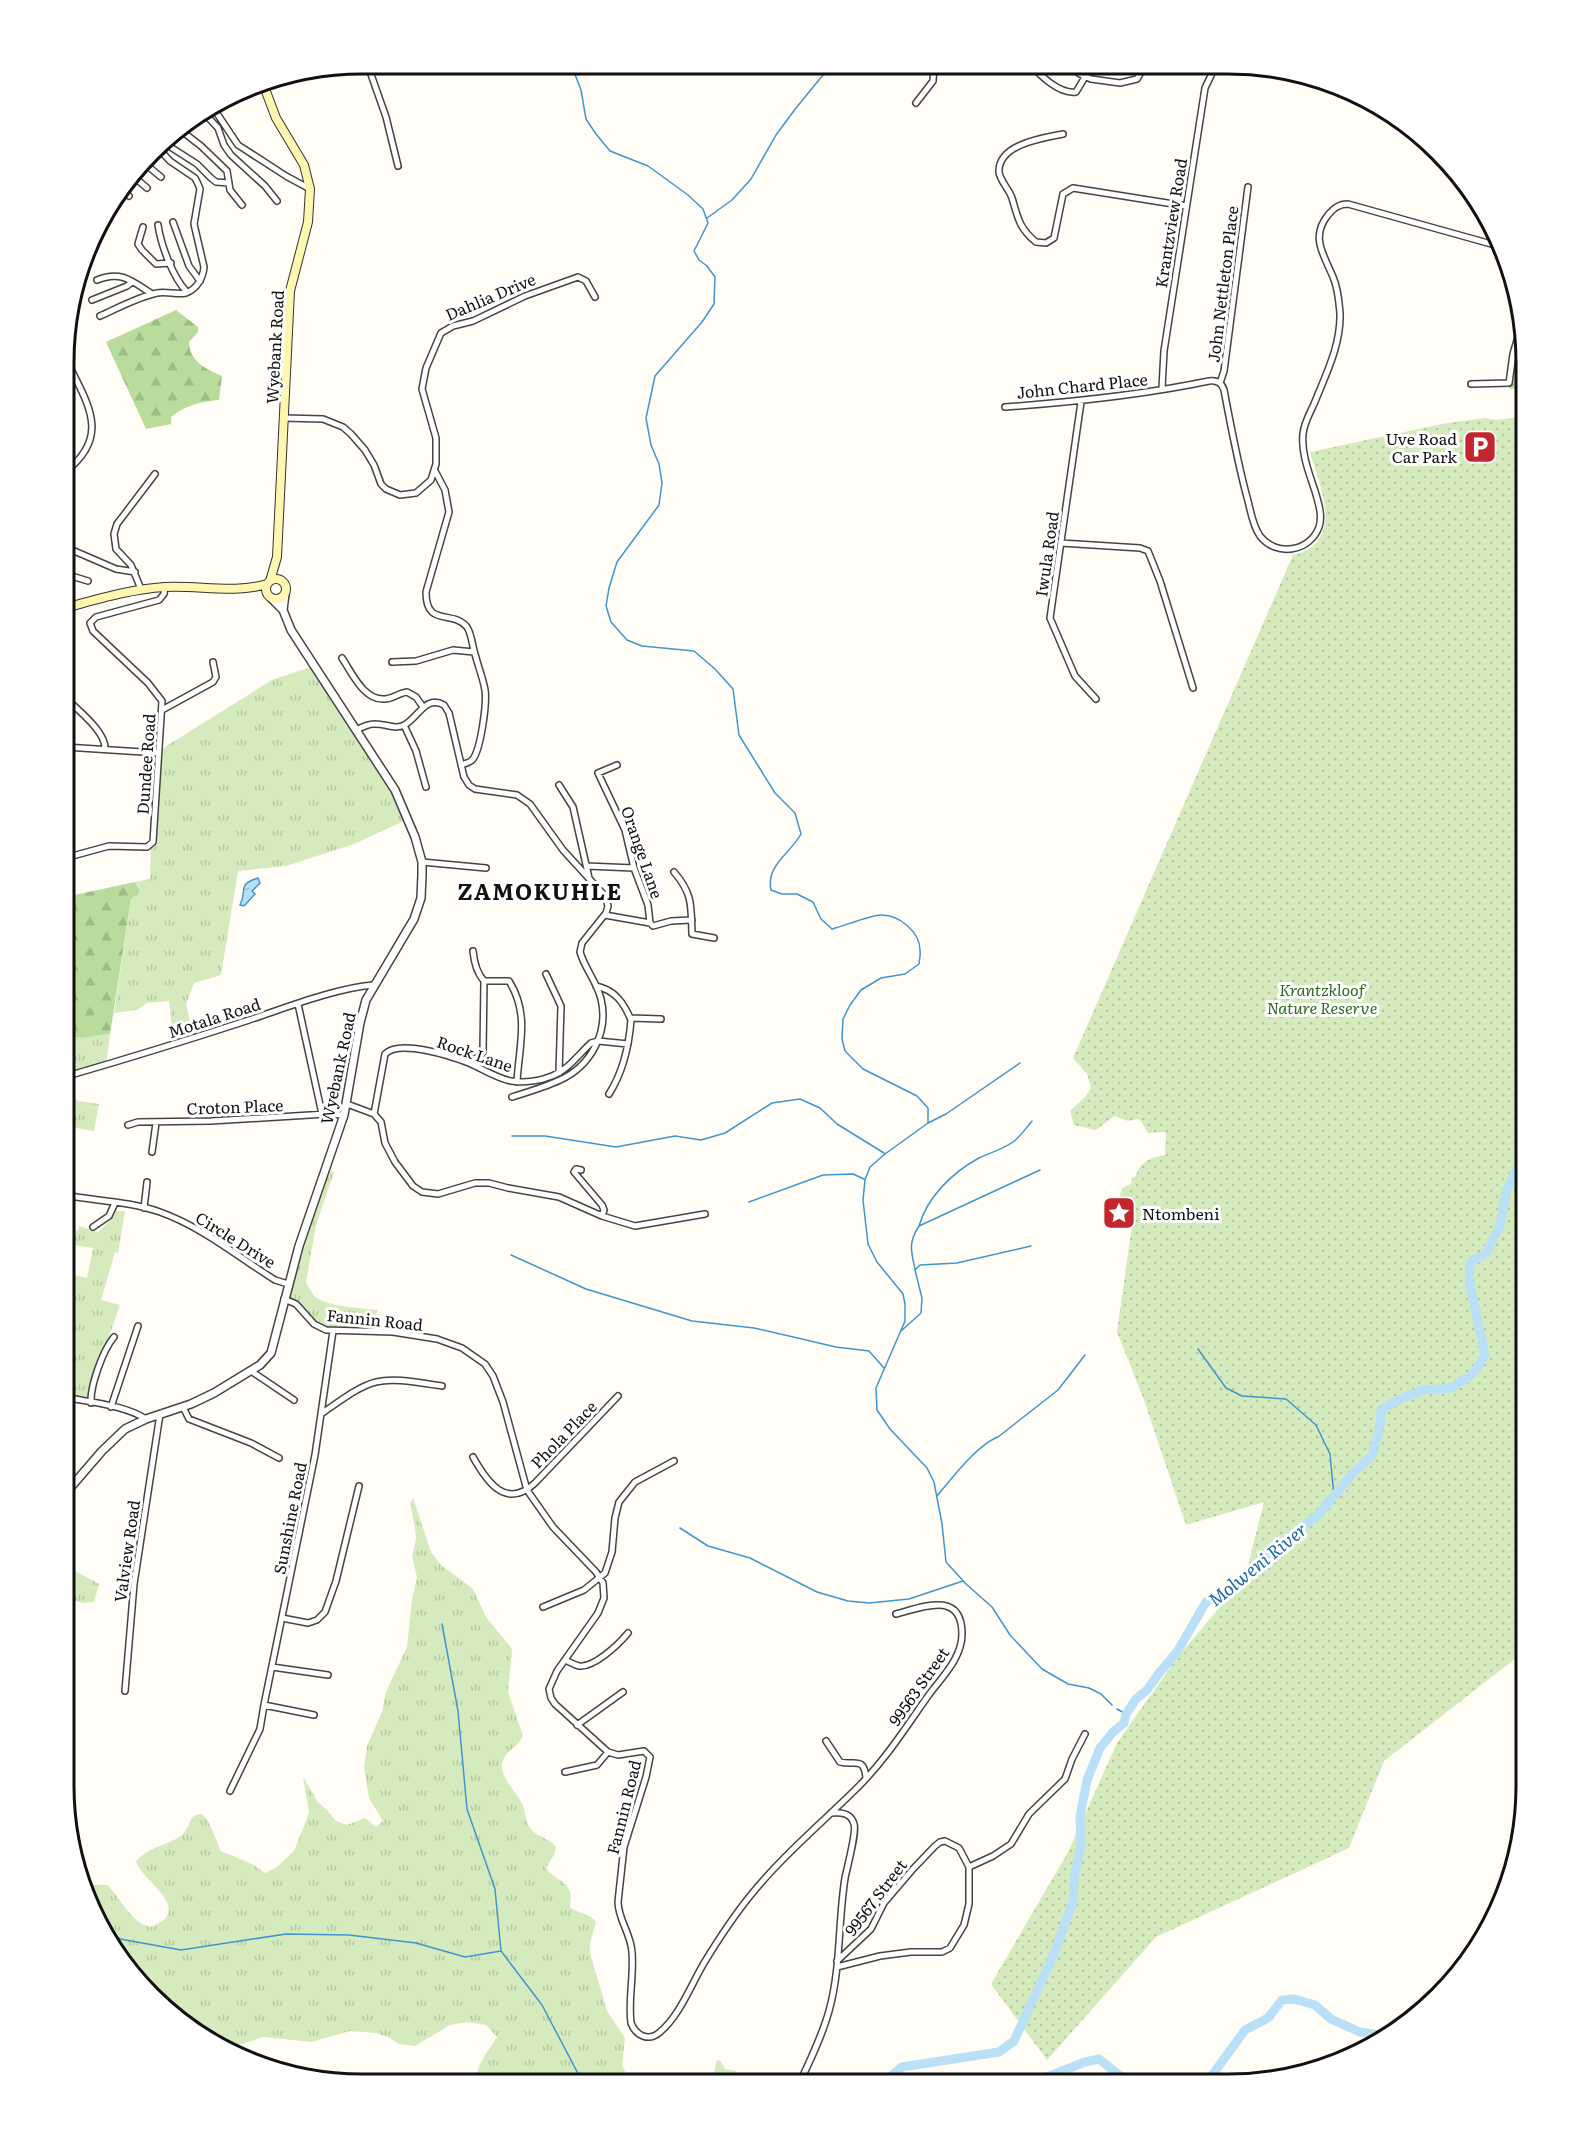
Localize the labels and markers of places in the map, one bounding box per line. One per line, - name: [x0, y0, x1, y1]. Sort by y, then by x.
- place label: Uve Road Car Park: [1385, 426, 1457, 468]
- parking icon: Uve Road Car Park: [1462, 429, 1498, 465]
- place icon: Ntombeni: [1101, 1195, 1137, 1231]
- place label: Ntombeni: [1142, 1201, 1219, 1225]

